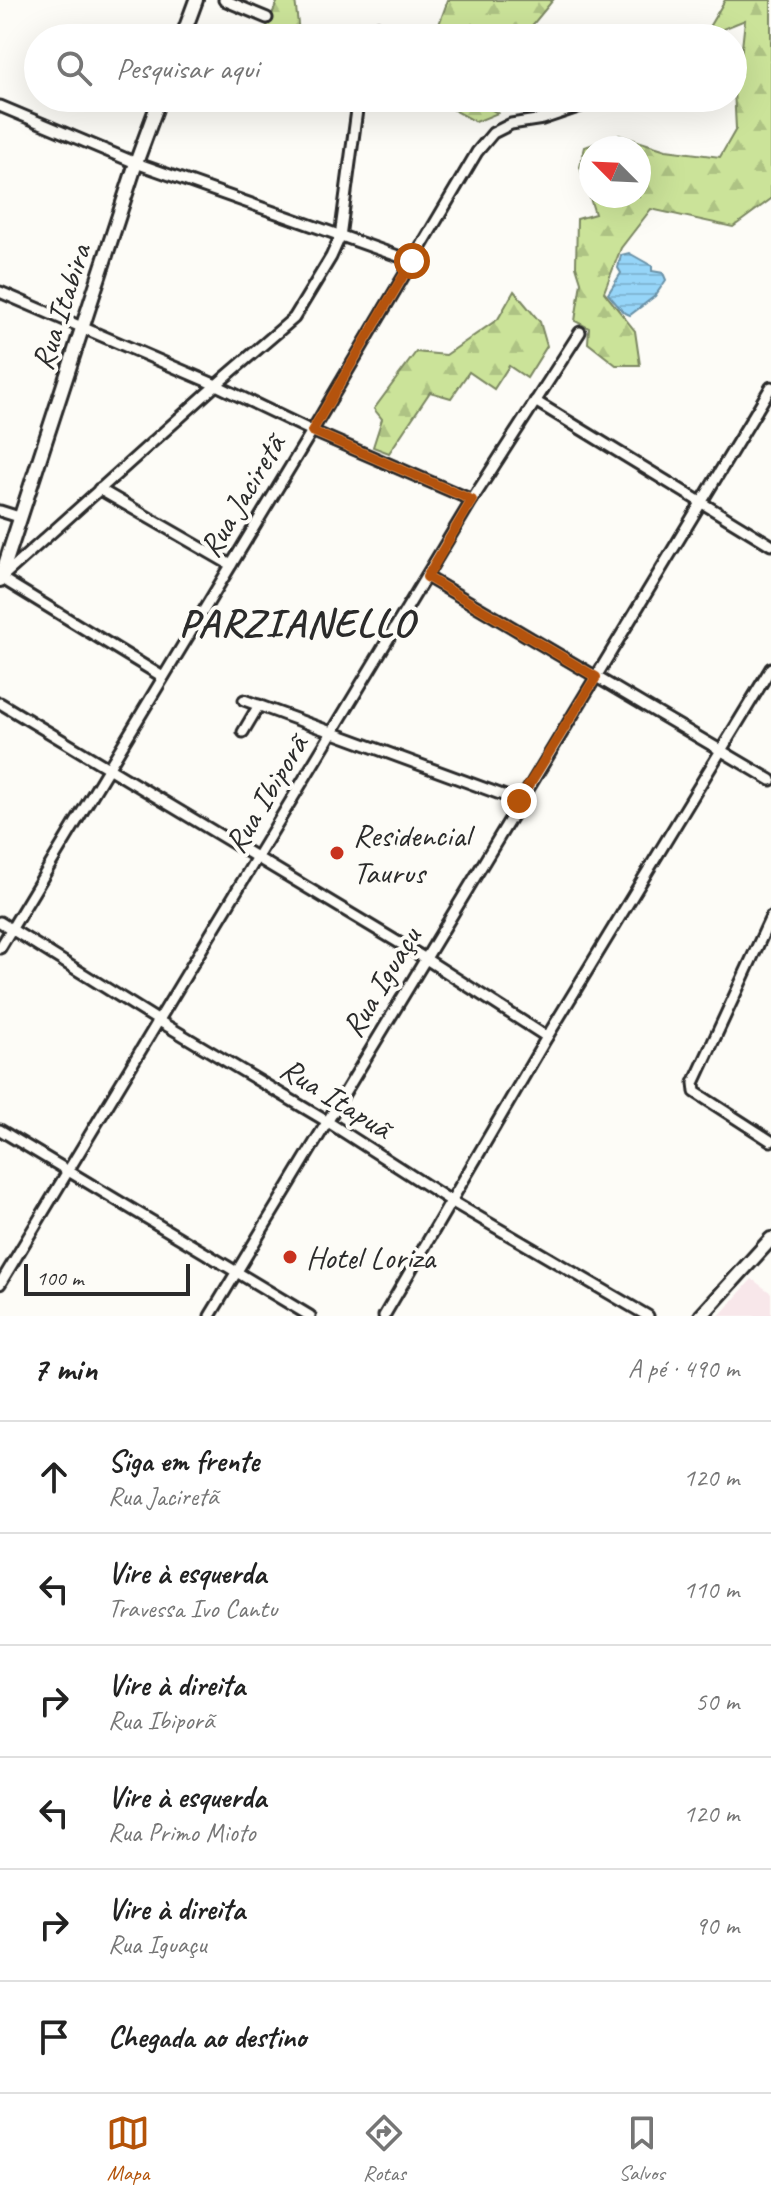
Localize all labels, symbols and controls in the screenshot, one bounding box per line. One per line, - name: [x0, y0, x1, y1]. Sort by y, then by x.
- search box: [24, 24, 747, 112]
- icon: search: [52, 46, 96, 90]
- text: Pesquisar aqui: [116, 49, 259, 87]
- north arrow: [579, 136, 651, 208]
- street label: Rua Itabira: [21, 237, 101, 375]
- route start: [394, 243, 430, 279]
- street label: Rua Jaciretã: [190, 424, 297, 565]
- district label: PARZIANELLO: [179, 598, 418, 648]
- street label: Rua Ibiporã: [215, 724, 319, 861]
- route end: [501, 783, 537, 819]
- place label: Residencial Taurus: [353, 815, 476, 893]
- marker: Residencial Taurus: [328, 844, 346, 862]
- street label: Rua Iguaçu: [332, 918, 431, 1045]
- street label: Rua Itapuã: [273, 1048, 403, 1150]
- place label: Hotel Loriza: [306, 1237, 437, 1278]
- marker: Hotel Loriza: [281, 1248, 299, 1266]
- scale bar: [24, 1260, 190, 1296]
- text: 100 m: [36, 1264, 83, 1292]
- text: 7 min: [32, 1347, 97, 1390]
- text: A pé · 490 m: [628, 1352, 739, 1385]
- text: Siga em frente: [108, 1442, 259, 1480]
- icon: ahead: [32, 1455, 76, 1499]
- text: 120 m: [683, 1461, 739, 1494]
- text: Rua Jaciretã: [108, 1480, 218, 1513]
- text: Vire à esquerda: [108, 1554, 266, 1592]
- icon: left: [32, 1567, 76, 1611]
- text: 110 m: [683, 1573, 739, 1606]
- text: Travessa Ivo Cantu: [108, 1592, 277, 1625]
- text: Vire à direita: [108, 1666, 245, 1704]
- icon: right: [32, 1679, 76, 1723]
- text: 50 m: [695, 1685, 739, 1718]
- text: Rua Ibiporã: [108, 1704, 214, 1737]
- text: Vire à esquerda: [108, 1778, 266, 1816]
- icon: left: [32, 1791, 76, 1835]
- text: 120 m: [683, 1797, 739, 1830]
- text: Rua Primo Mioto: [108, 1816, 255, 1849]
- text: Vire à direita: [108, 1890, 245, 1928]
- icon: right: [32, 1903, 76, 1947]
- text: 90 m: [695, 1909, 739, 1942]
- text: Rua Iguaçu: [108, 1928, 207, 1961]
- icon: arrive: [32, 2015, 76, 2059]
- text: Chegada ao destino: [108, 2018, 306, 2056]
- tab: Mapa: [106, 2111, 150, 2187]
- tab: Rotas: [362, 2111, 406, 2187]
- tab: Salvos: [619, 2111, 665, 2187]

